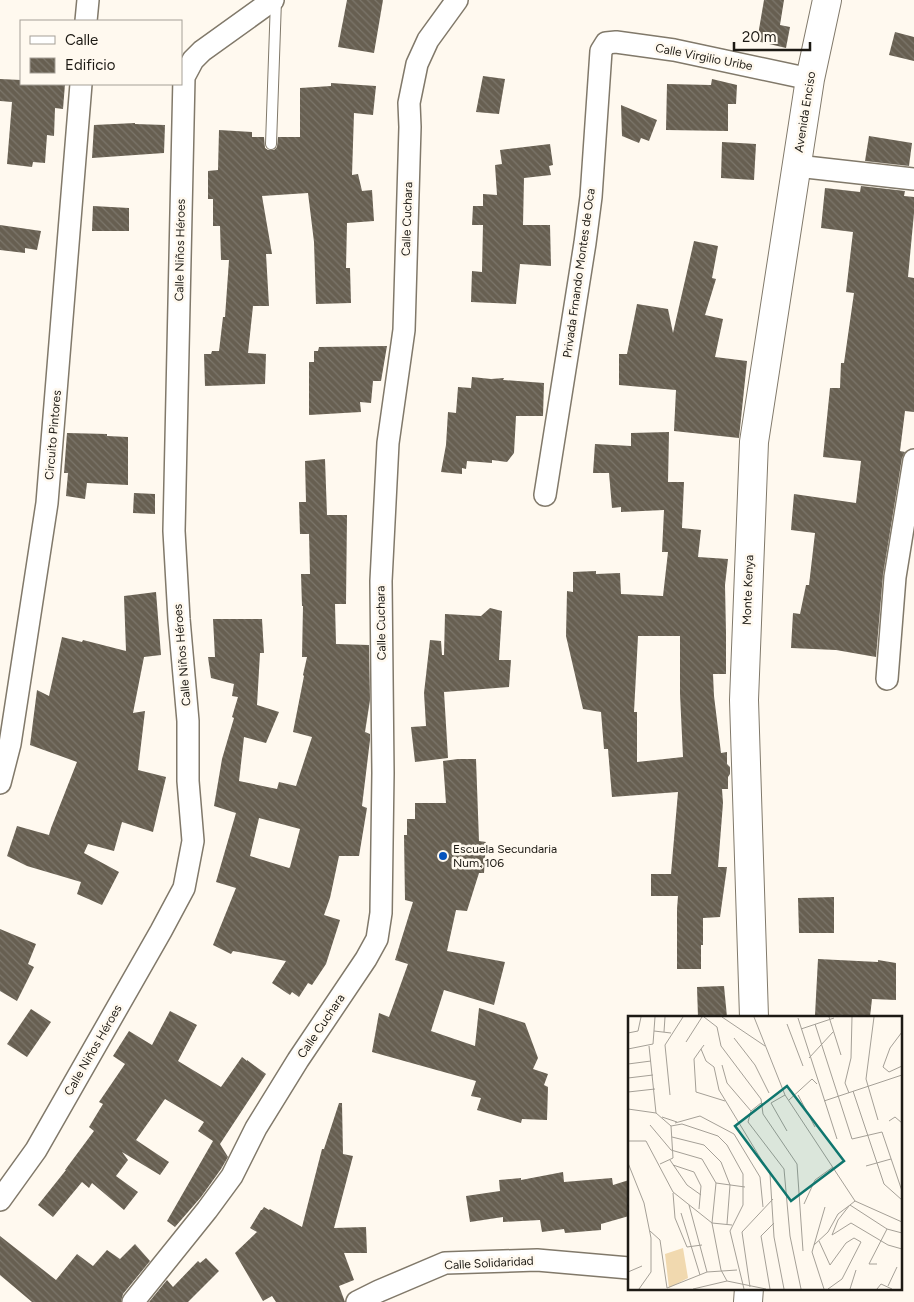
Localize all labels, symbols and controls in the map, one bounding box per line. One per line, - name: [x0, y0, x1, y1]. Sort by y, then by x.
- legend: [20, 20, 182, 85]
- scale bar: [734, 20, 810, 52]
- text: 20 m: [742, 28, 776, 46]
- text: Calle: [65, 31, 98, 49]
- street label: Calle Virgilio Uribe: [654, 41, 754, 73]
- text: Edificio: [65, 56, 116, 74]
- street label: Avenida Enciso: [792, 70, 818, 154]
- street label: Calle Cuchara: [399, 182, 415, 256]
- street label: Privada Frnando Montes de Oca: [560, 187, 598, 359]
- street label: Calle Niños Héroes: [172, 198, 188, 301]
- street label: Circuito Pintores: [42, 389, 64, 480]
- street label: Monte Kenya: [740, 555, 756, 625]
- street label: Calle Cuchara: [373, 586, 389, 660]
- street label: Calle Niños Héroes: [171, 603, 193, 707]
- place label: Escuela Secundaria Num. 106: [453, 842, 557, 870]
- marker: Escuela Secundaria Num. 106: [437, 850, 449, 862]
- street label: Calle Cuchara: [294, 991, 348, 1061]
- street label: Calle Niños Héroes: [61, 1002, 125, 1098]
- inset map: [628, 1016, 902, 1290]
- street label: Calle Solidaridad: [444, 1254, 534, 1272]

